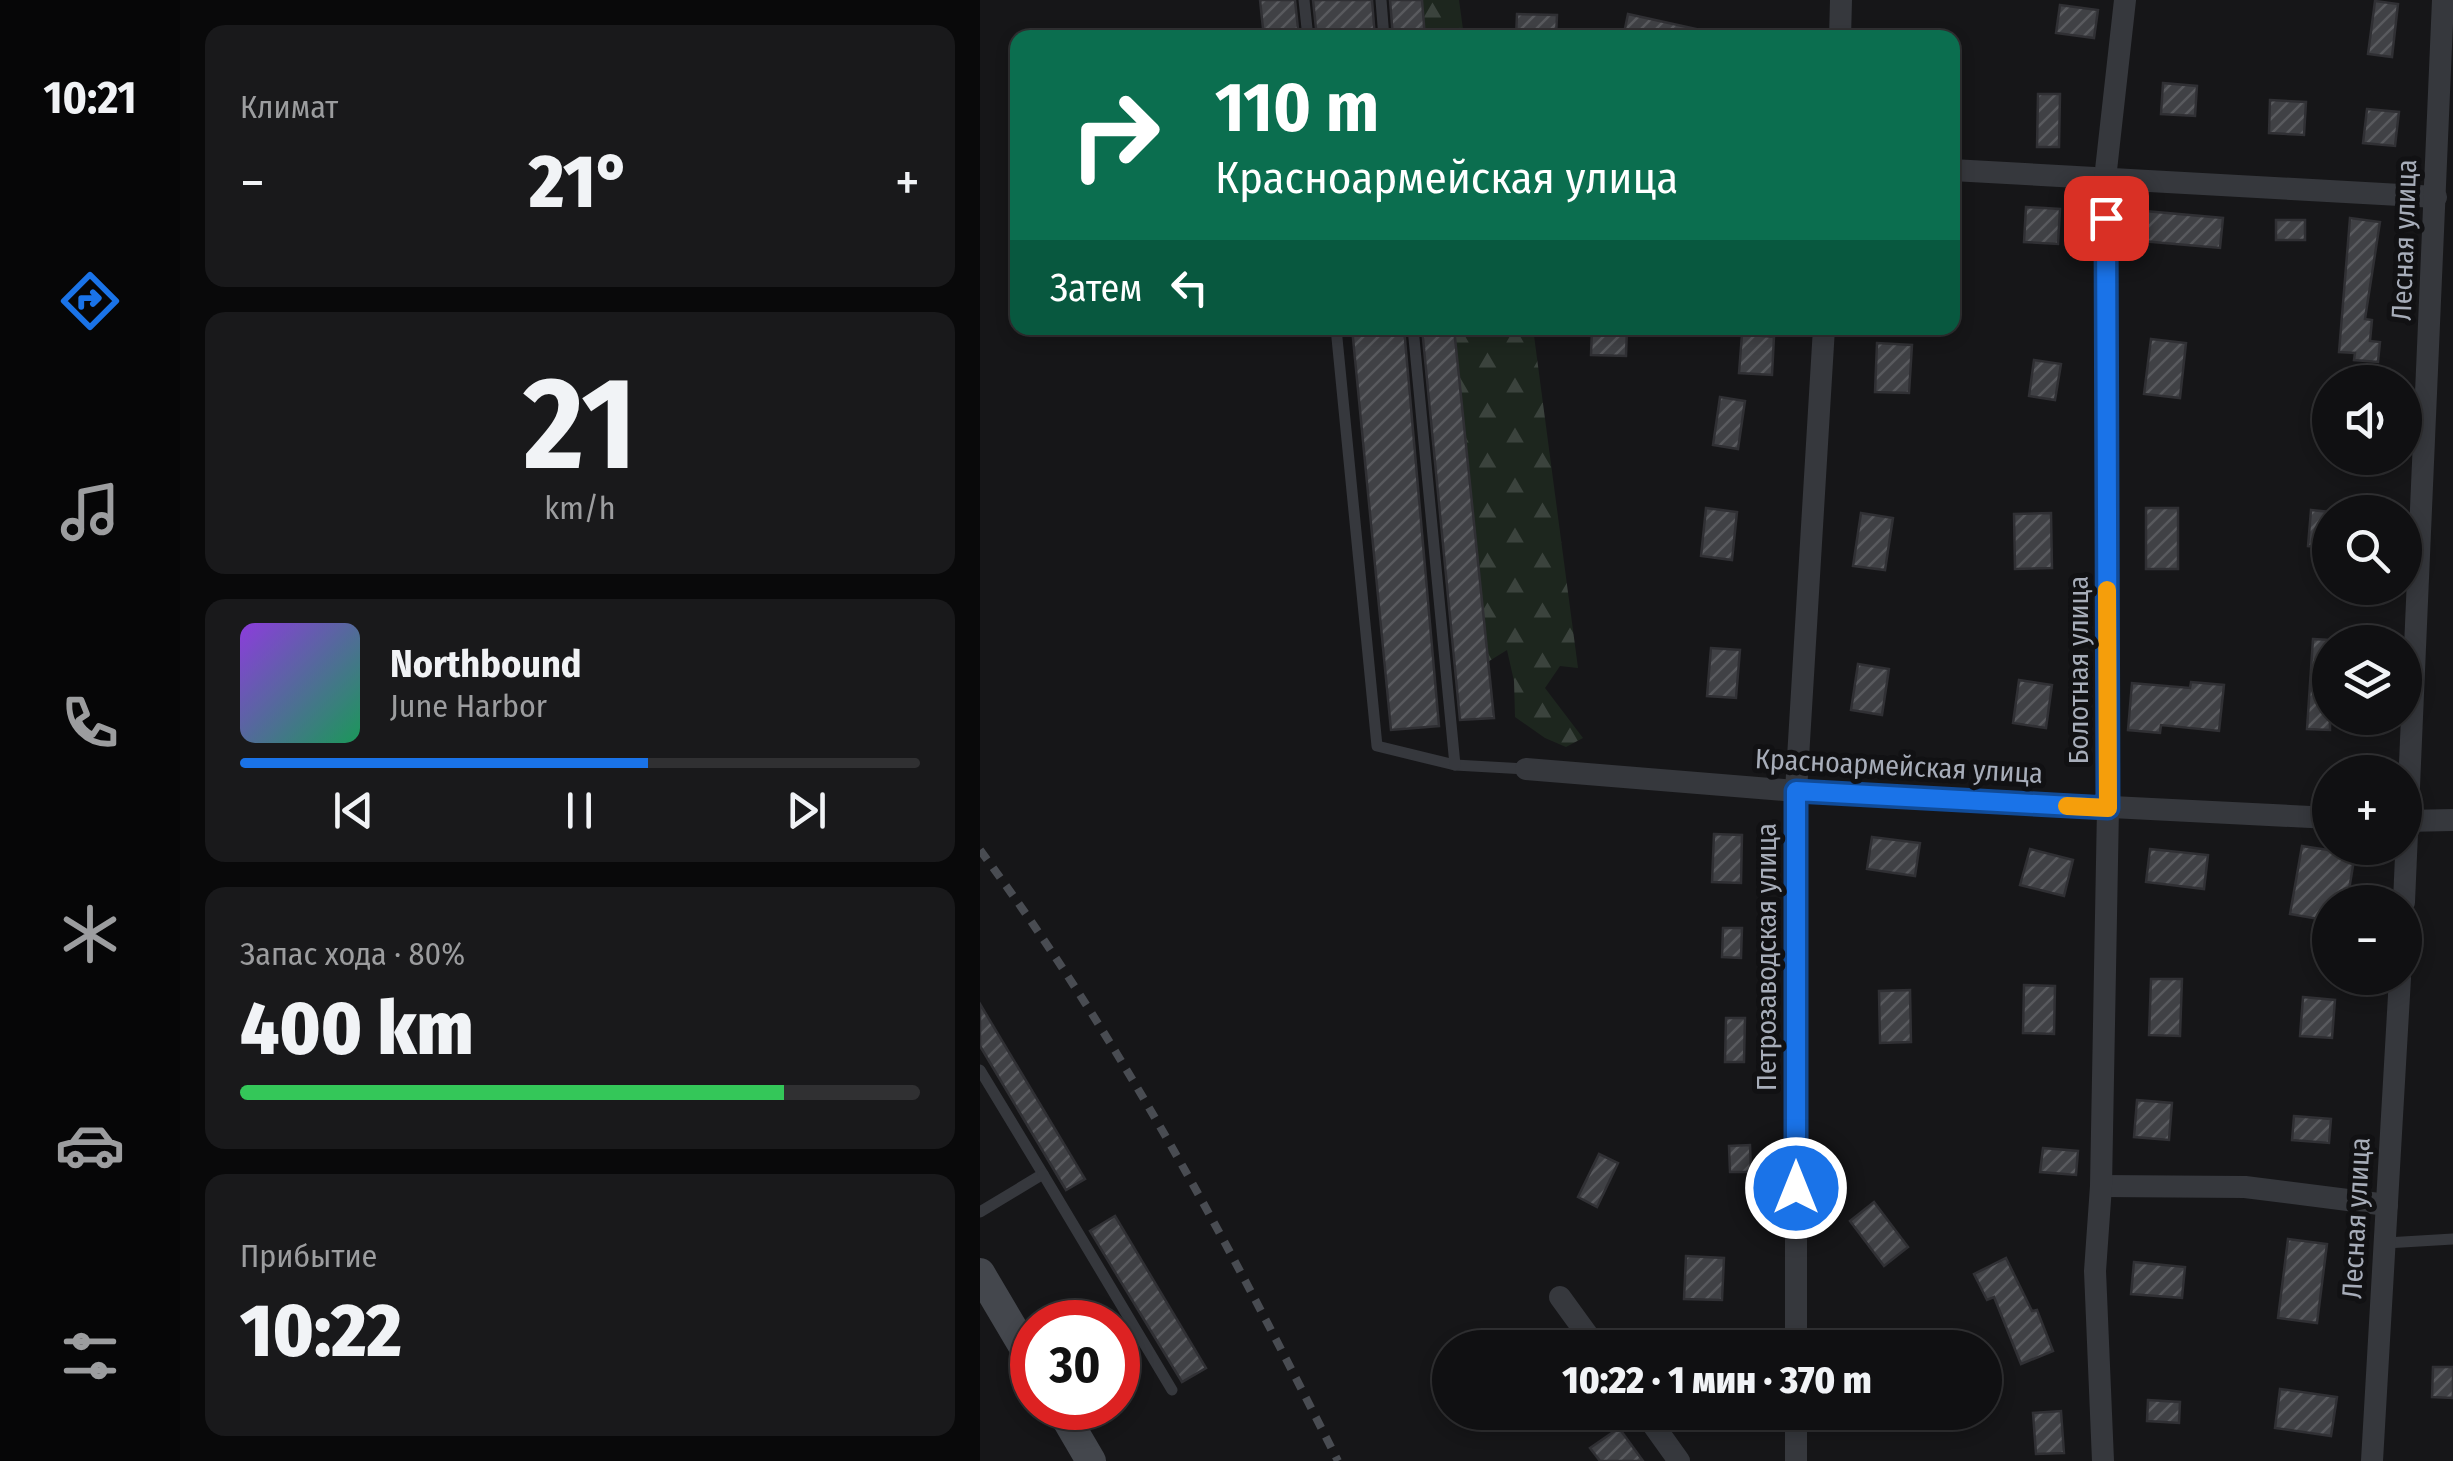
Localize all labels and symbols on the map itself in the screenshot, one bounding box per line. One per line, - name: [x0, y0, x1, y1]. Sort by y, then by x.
- street label: Лесная улица: [2385, 159, 2423, 321]
- pin: [2064, 176, 2149, 261]
- street label: Болотная улица: [2062, 576, 2095, 764]
- street label: Красноармейская улица: [1754, 742, 2044, 790]
- street label: Петрозаводская улица: [1750, 823, 1783, 1091]
- position arrow: [1744, 1136, 1848, 1240]
- street label: Лесная улица: [2335, 1136, 2377, 1300]
- speed limit sign: 30: [1010, 1300, 1140, 1430]

